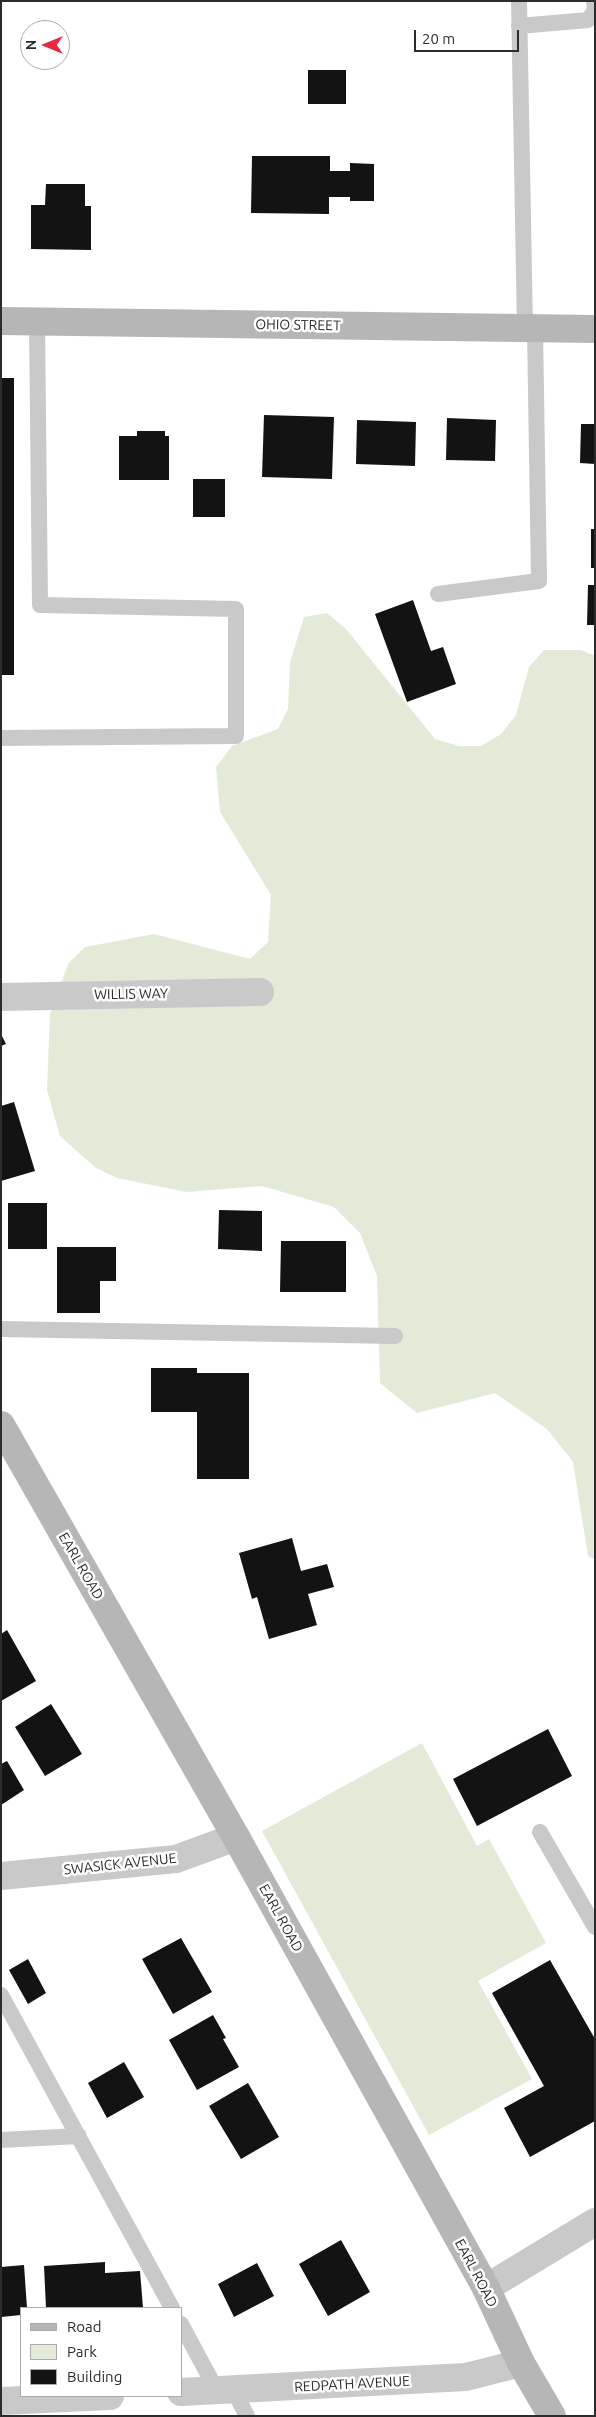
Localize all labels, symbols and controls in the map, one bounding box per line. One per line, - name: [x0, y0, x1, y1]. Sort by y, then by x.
- north arrow: [20, 20, 70, 70]
- scale bar: [416, 20, 521, 52]
- text: 20 m: [422, 30, 455, 47]
- text: N: [23, 40, 39, 50]
- street label: OHIO STREET: [255, 316, 341, 334]
- street label: WILLIS WAY: [94, 985, 168, 1003]
- street label: EARL ROAD: [55, 1529, 107, 1603]
- street label: SWASICK AVENUE: [63, 1850, 177, 1878]
- street label: EARL ROAD: [256, 1881, 306, 1955]
- street label: EARL ROAD: [451, 2236, 501, 2310]
- legend: [20, 2307, 182, 2397]
- text: Road: [67, 2318, 102, 2335]
- text: Park: [67, 2343, 97, 2360]
- text: Building: [67, 2368, 122, 2385]
- street label: REDPATH AVENUE: [294, 2373, 410, 2395]

